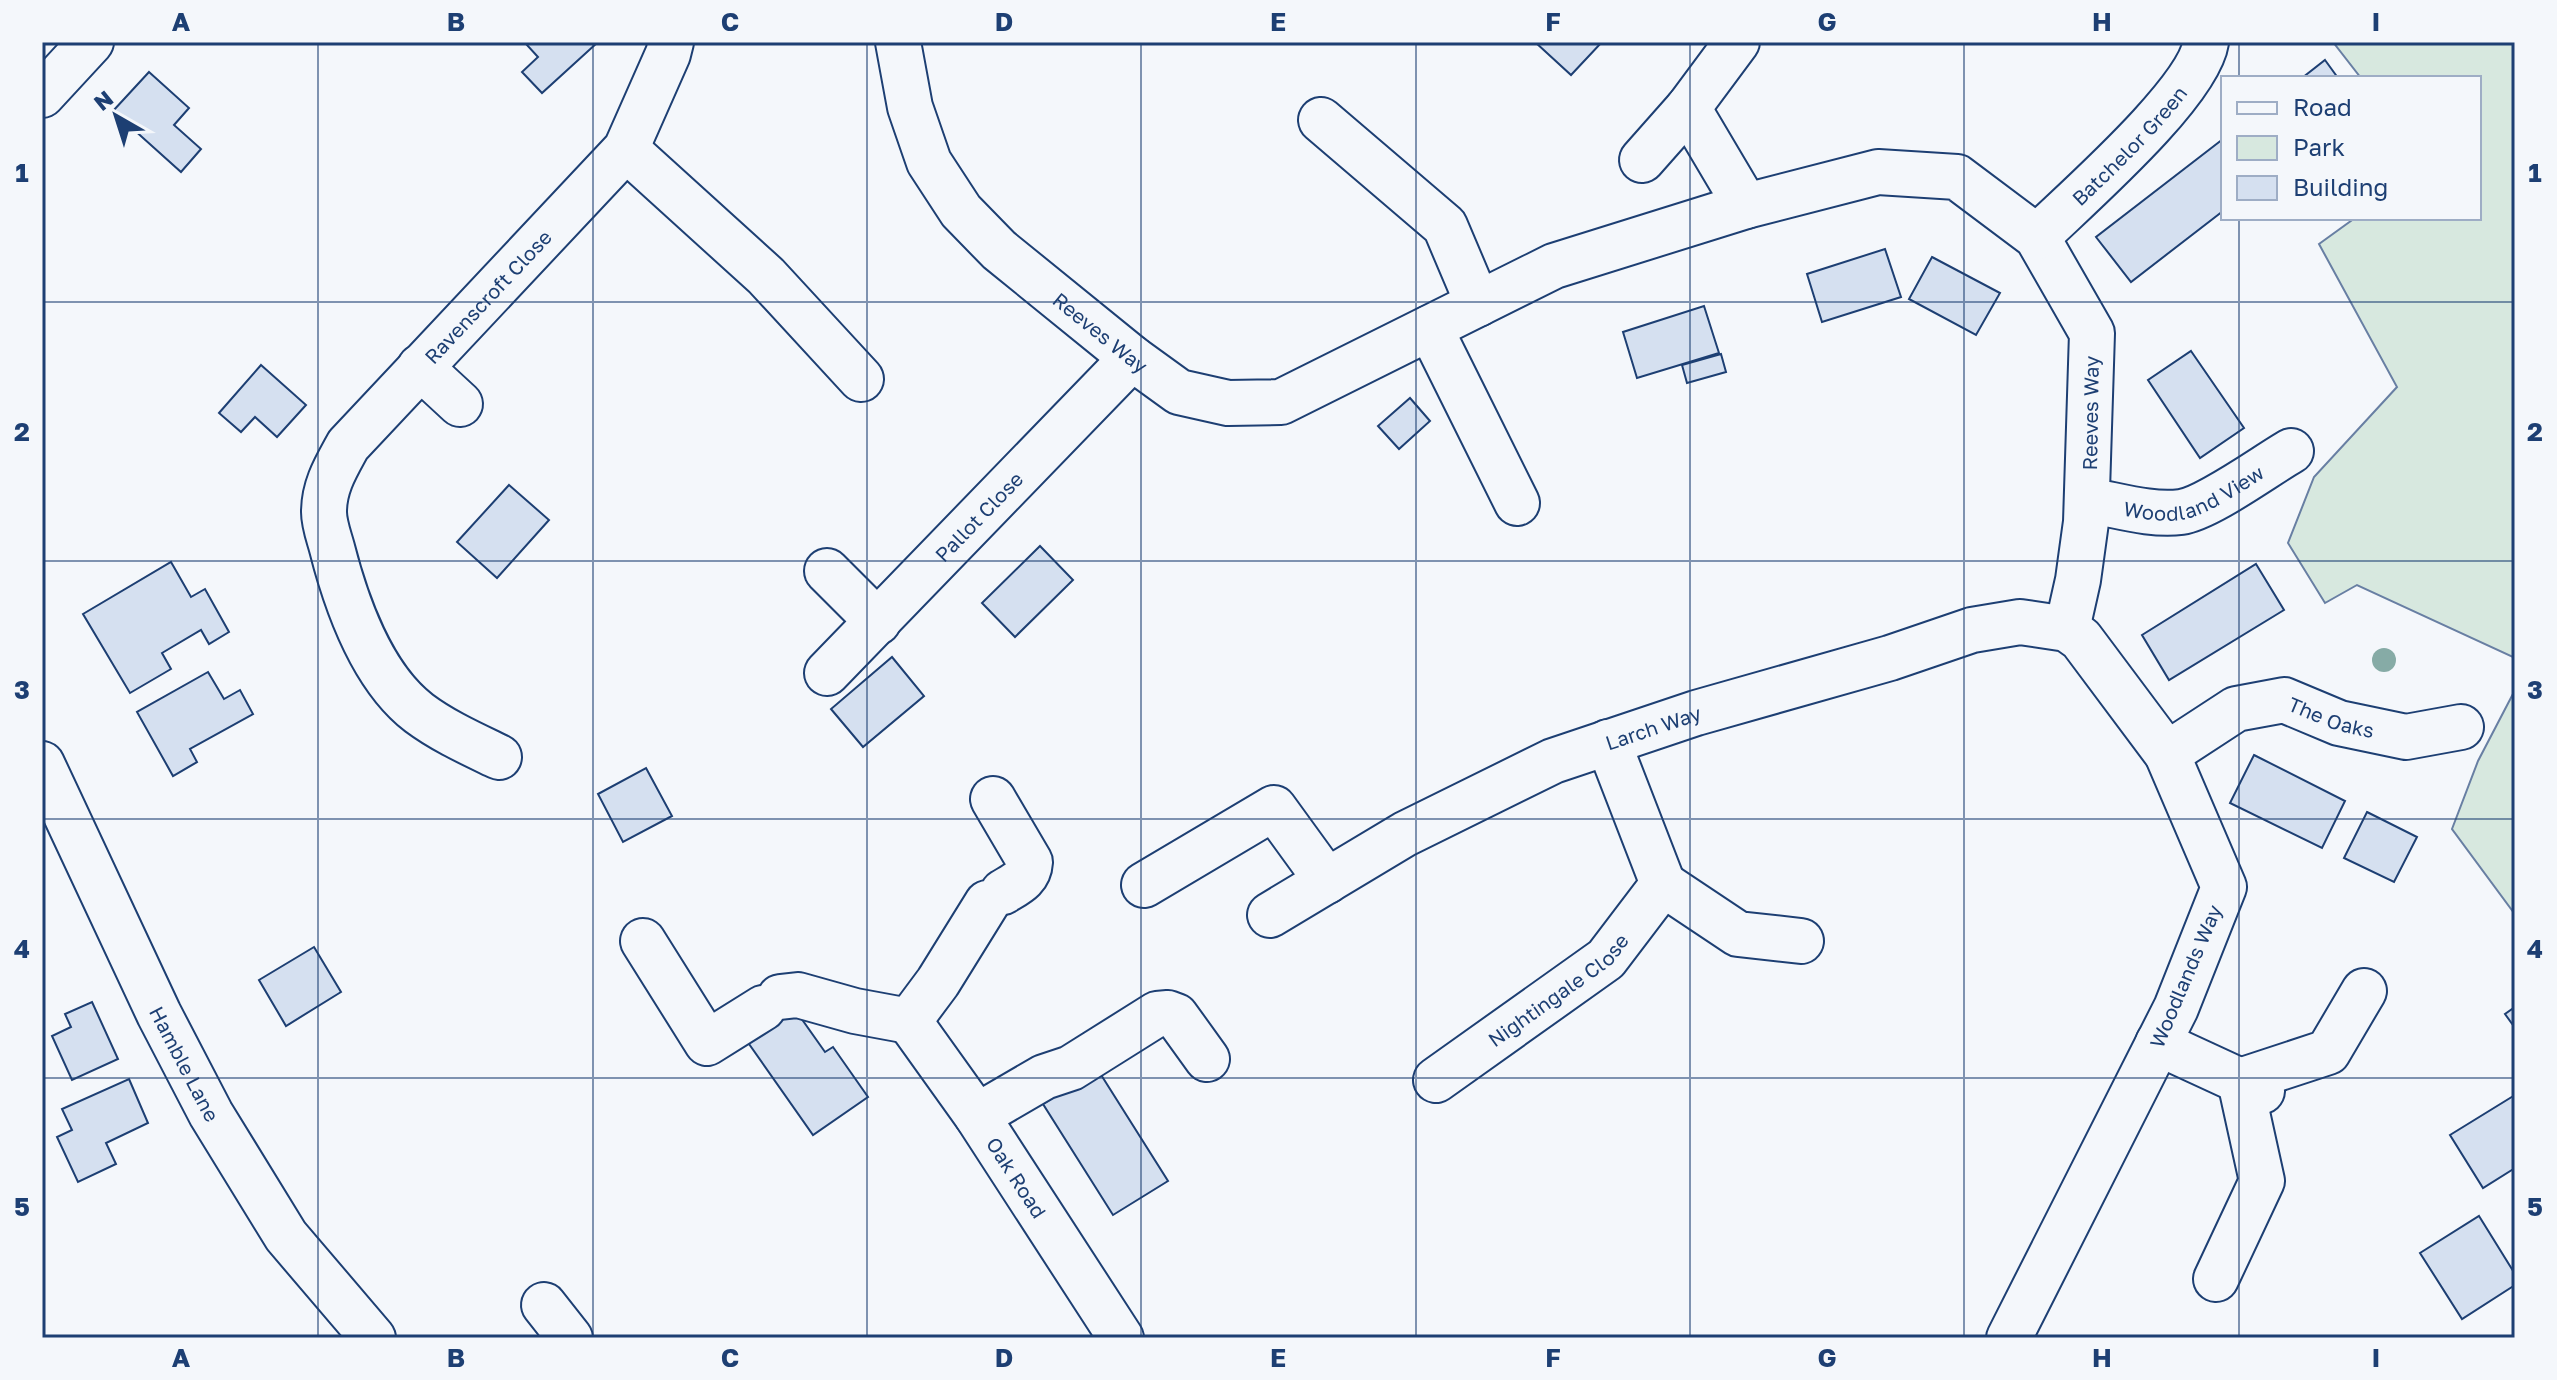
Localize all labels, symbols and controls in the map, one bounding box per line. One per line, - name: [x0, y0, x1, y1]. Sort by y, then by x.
- text: A: [172, 6, 191, 37]
- text: B: [447, 6, 465, 37]
- text: C: [721, 6, 739, 37]
- text: D: [995, 6, 1013, 37]
- text: E: [1270, 6, 1286, 37]
- text: F: [1545, 6, 1561, 37]
- text: G: [1817, 6, 1837, 37]
- text: H: [2092, 6, 2112, 37]
- text: I: [2372, 6, 2380, 37]
- north arrow: [76, 76, 156, 156]
- legend: [2221, 76, 2481, 220]
- street label: Batchelor Green: [2067, 81, 2192, 210]
- text: N: [88, 84, 118, 116]
- text: Road: [2293, 92, 2352, 121]
- text: Park: [2293, 132, 2345, 161]
- text: 1: [15, 157, 29, 188]
- text: 1: [2528, 157, 2542, 188]
- text: Building: [2293, 172, 2388, 201]
- street label: Ravenscroft Close: [419, 225, 556, 368]
- street label: Reeves Way: [1048, 287, 1153, 378]
- street label: Reeves Way: [2077, 355, 2103, 471]
- text: 2: [14, 416, 30, 447]
- text: 2: [2527, 416, 2543, 447]
- street label: Woodland View: [2122, 460, 2268, 525]
- street label: Pallot Close: [930, 466, 1028, 566]
- text: 3: [14, 674, 30, 705]
- text: 3: [2527, 674, 2543, 705]
- street label: The Oaks: [2285, 691, 2377, 742]
- street label: Larch Way: [1602, 700, 1704, 755]
- street label: Woodlands Way: [2144, 901, 2226, 1051]
- street label: Nightingale Close: [1483, 929, 1633, 1051]
- text: 4: [14, 933, 30, 964]
- text: 4: [2527, 933, 2543, 964]
- street label: Hamble Lane: [145, 1002, 225, 1126]
- street label: Oak Road: [982, 1132, 1052, 1222]
- text: 5: [14, 1191, 30, 1222]
- text: 5: [2527, 1191, 2543, 1222]
- text: A: [172, 1342, 191, 1373]
- text: B: [447, 1342, 465, 1373]
- text: C: [721, 1342, 739, 1373]
- text: D: [995, 1342, 1013, 1373]
- text: E: [1270, 1342, 1286, 1373]
- text: F: [1545, 1342, 1561, 1373]
- text: G: [1817, 1342, 1837, 1373]
- text: H: [2092, 1342, 2112, 1373]
- text: I: [2372, 1342, 2380, 1373]

